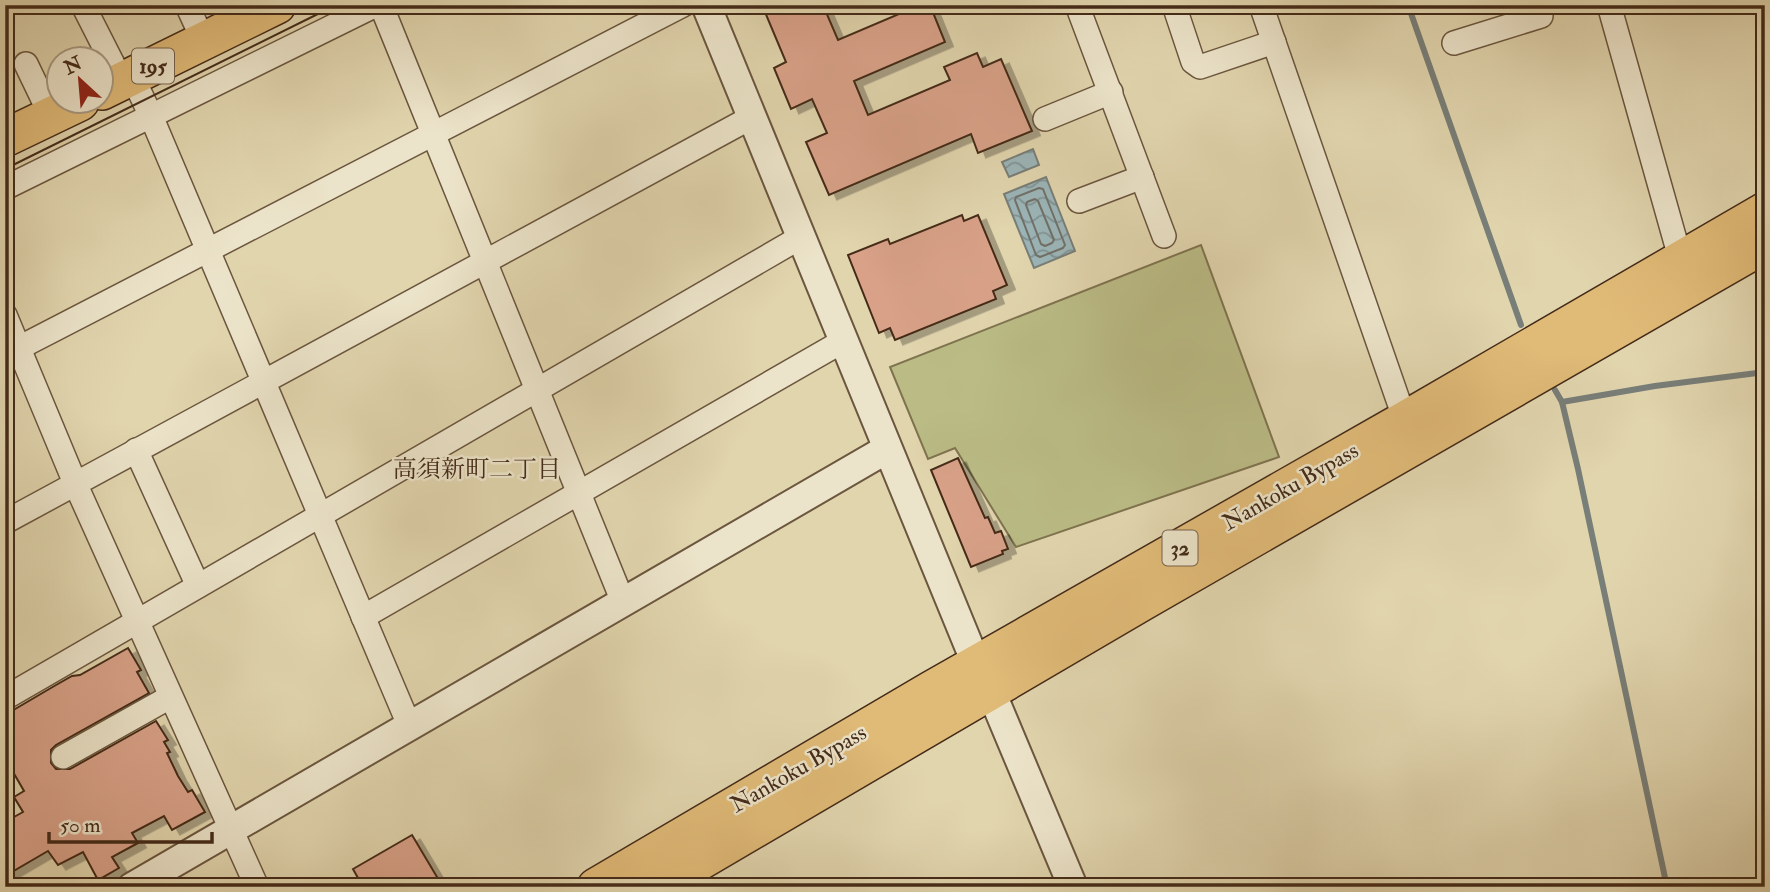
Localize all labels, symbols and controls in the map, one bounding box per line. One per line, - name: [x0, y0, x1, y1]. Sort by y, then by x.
- north arrow: [46, 46, 116, 116]
- road number: 195: [132, 48, 174, 84]
- text: N: [59, 51, 87, 81]
- street label: Nankoku Bypass: [1217, 436, 1364, 538]
- district label: 高須新町二丁目: [393, 454, 561, 485]
- road number: 32: [1162, 530, 1198, 566]
- street label: Nankoku Bypass: [725, 718, 872, 820]
- scale bar: [49, 801, 212, 845]
- text: 50 m: [60, 812, 101, 839]

